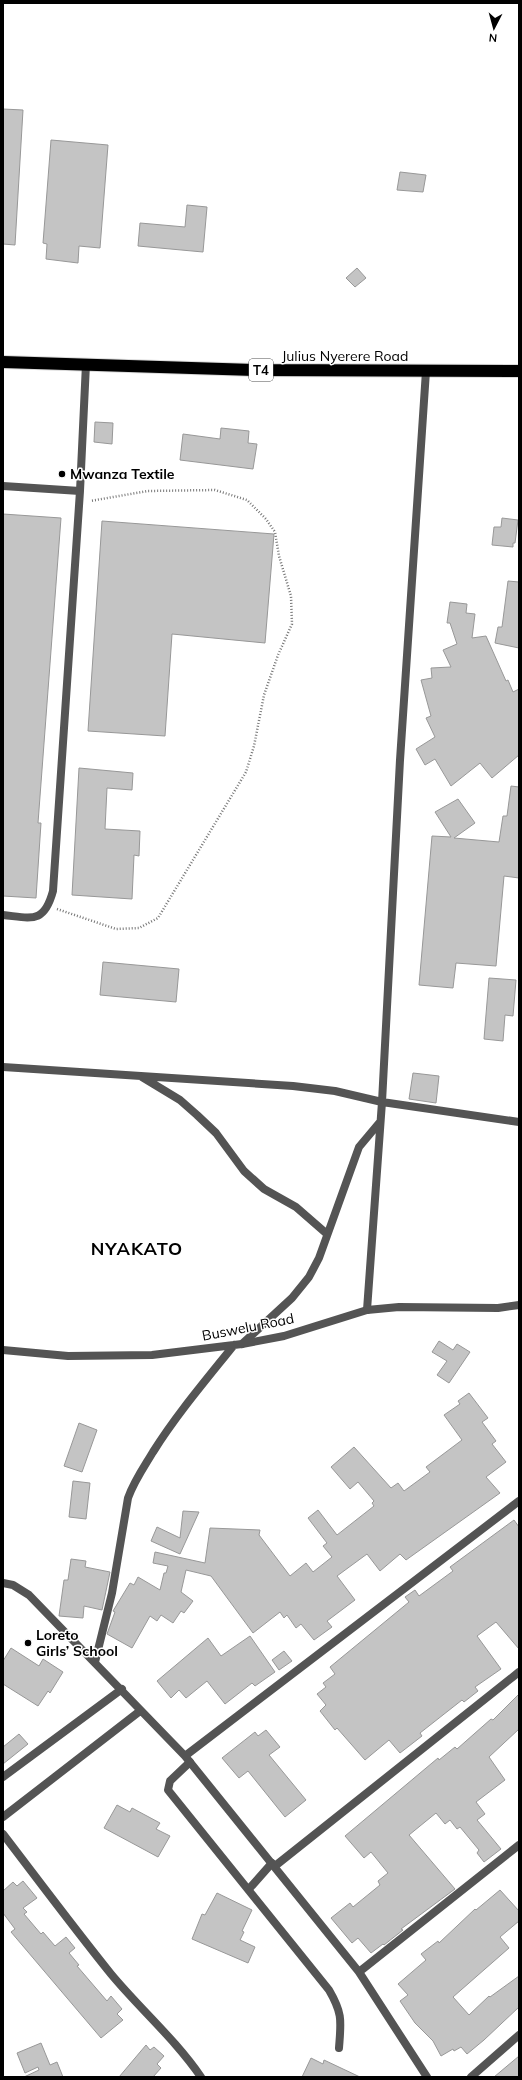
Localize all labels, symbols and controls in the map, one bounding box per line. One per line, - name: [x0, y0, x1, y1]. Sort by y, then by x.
- north arrow: [474, 8, 514, 48]
- text: N: [488, 31, 498, 45]
- street label: Julius Nyerere Road: [282, 347, 408, 365]
- road number: T4: [249, 359, 273, 381]
- place label: Mwanza Textile: [70, 465, 175, 483]
- marker: Mwanza Textile: [57, 469, 67, 479]
- district label: NYAKATO: [91, 1237, 183, 1260]
- street label: Buswelu Road: [200, 1309, 296, 1345]
- place label: Loreto Girls’ School: [36, 1626, 118, 1660]
- marker: Loreto Girls’ School: [23, 1638, 33, 1648]

